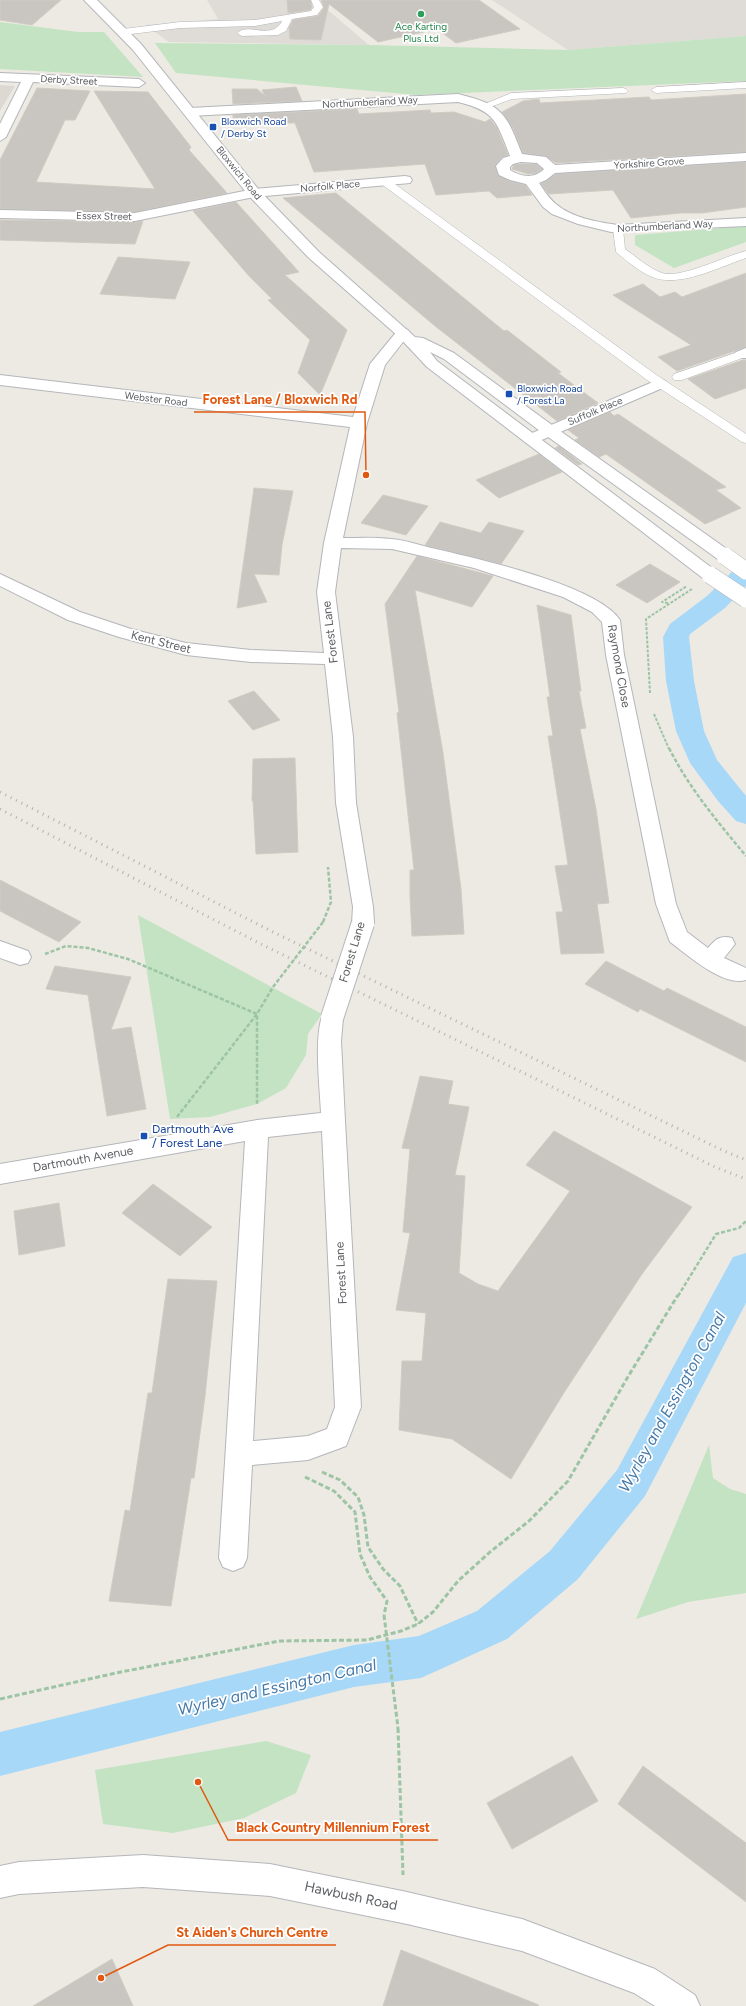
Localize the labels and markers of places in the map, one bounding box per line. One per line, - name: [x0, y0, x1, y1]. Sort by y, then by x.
- marker: Ace Karting Plus Ltd: [416, 9, 426, 19]
- place label: Ace Karting Plus Ltd: [395, 20, 447, 45]
- place label: Bloxwich Road / Derby St: [221, 115, 287, 140]
- marker: Bloxwich Road / Derby St: [208, 122, 218, 132]
- place label: Bloxwich Road / Forest La: [517, 382, 583, 407]
- callout: Forest Lane / Bloxwich Rd: [194, 387, 365, 412]
- marker: Bloxwich Road / Forest La: [504, 389, 514, 399]
- place label: Dartmouth Ave / Forest Lane: [152, 1122, 234, 1150]
- marker: Dartmouth Ave / Forest Lane: [139, 1131, 149, 1141]
- callout: Black Country Millennium Forest: [228, 1815, 438, 1840]
- callout: St Aiden's Church Centre: [168, 1920, 336, 1945]

